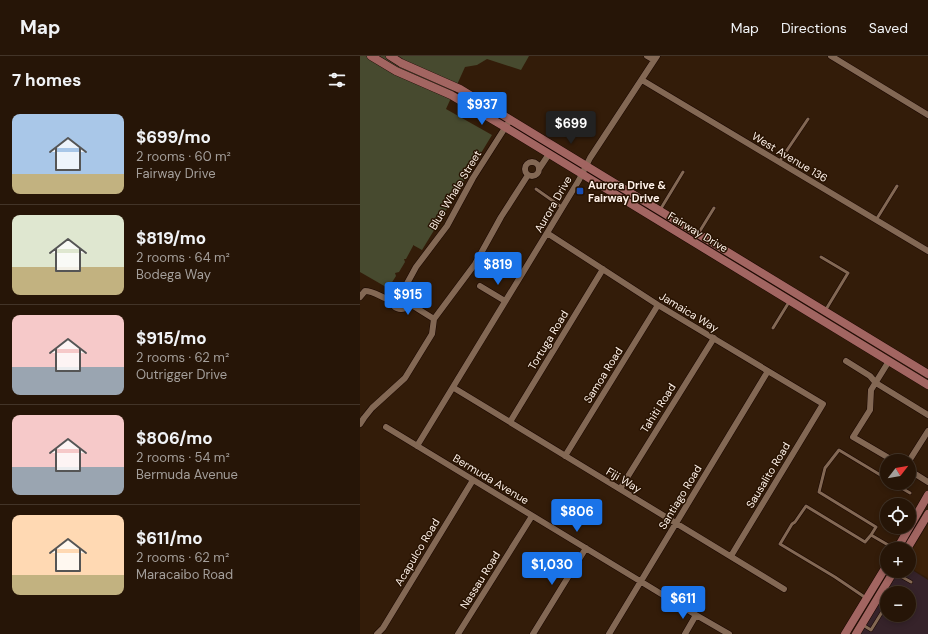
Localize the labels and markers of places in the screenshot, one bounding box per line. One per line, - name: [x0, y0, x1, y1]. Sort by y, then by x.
- pin: $937: [458, 92, 506, 126]
- pin: $699: [547, 111, 595, 145]
- place label: Aurora Drive & Fairway Drive: [588, 178, 667, 205]
- marker: Aurora Drive & Fairway Drive: [575, 186, 585, 196]
- pin: $819: [474, 252, 522, 286]
- pin: $915: [384, 282, 432, 316]
- pin: $806: [553, 499, 601, 533]
- pin: $1,030: [519, 552, 585, 586]
- pin: $611: [659, 586, 707, 620]

